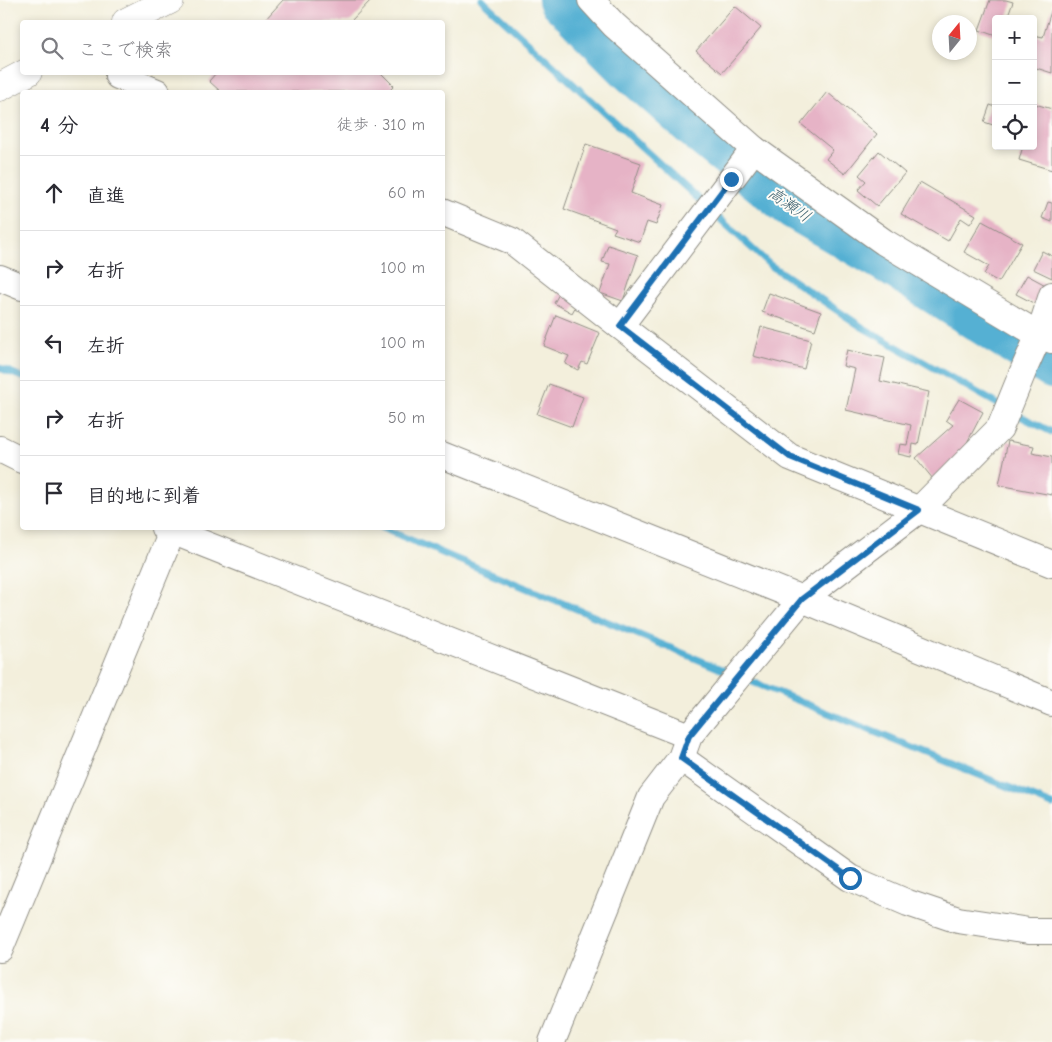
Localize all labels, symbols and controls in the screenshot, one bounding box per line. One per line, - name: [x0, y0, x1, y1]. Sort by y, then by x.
- north arrow: [932, 15, 977, 60]
- map controls: [992, 15, 1037, 150]
- button: +: [992, 15, 1037, 60]
- search box: [20, 20, 445, 75]
- icon: search: [38, 34, 66, 62]
- text: ここで検索: [78, 39, 173, 61]
- button: −: [992, 60, 1037, 105]
- button: locate: [992, 105, 1037, 150]
- text: 4 分: [40, 113, 78, 137]
- text: 徒歩 · 310 m: [337, 116, 425, 134]
- route end: [720, 168, 743, 191]
- icon: ahead: [40, 179, 68, 207]
- text: 60 m: [388, 184, 425, 202]
- water label: 高瀬川: [765, 184, 814, 226]
- text: 直進: [87, 185, 125, 207]
- icon: right: [40, 254, 68, 282]
- text: 100 m: [381, 259, 425, 277]
- text: 右折: [87, 260, 125, 282]
- icon: left: [40, 329, 68, 357]
- text: 100 m: [381, 334, 425, 352]
- text: 左折: [87, 335, 125, 357]
- icon: right: [40, 404, 68, 432]
- text: 50 m: [388, 409, 425, 427]
- text: 右折: [87, 410, 125, 432]
- icon: arrive: [40, 479, 68, 507]
- text: 目的地に到着: [87, 485, 201, 507]
- route start: [839, 867, 862, 890]

